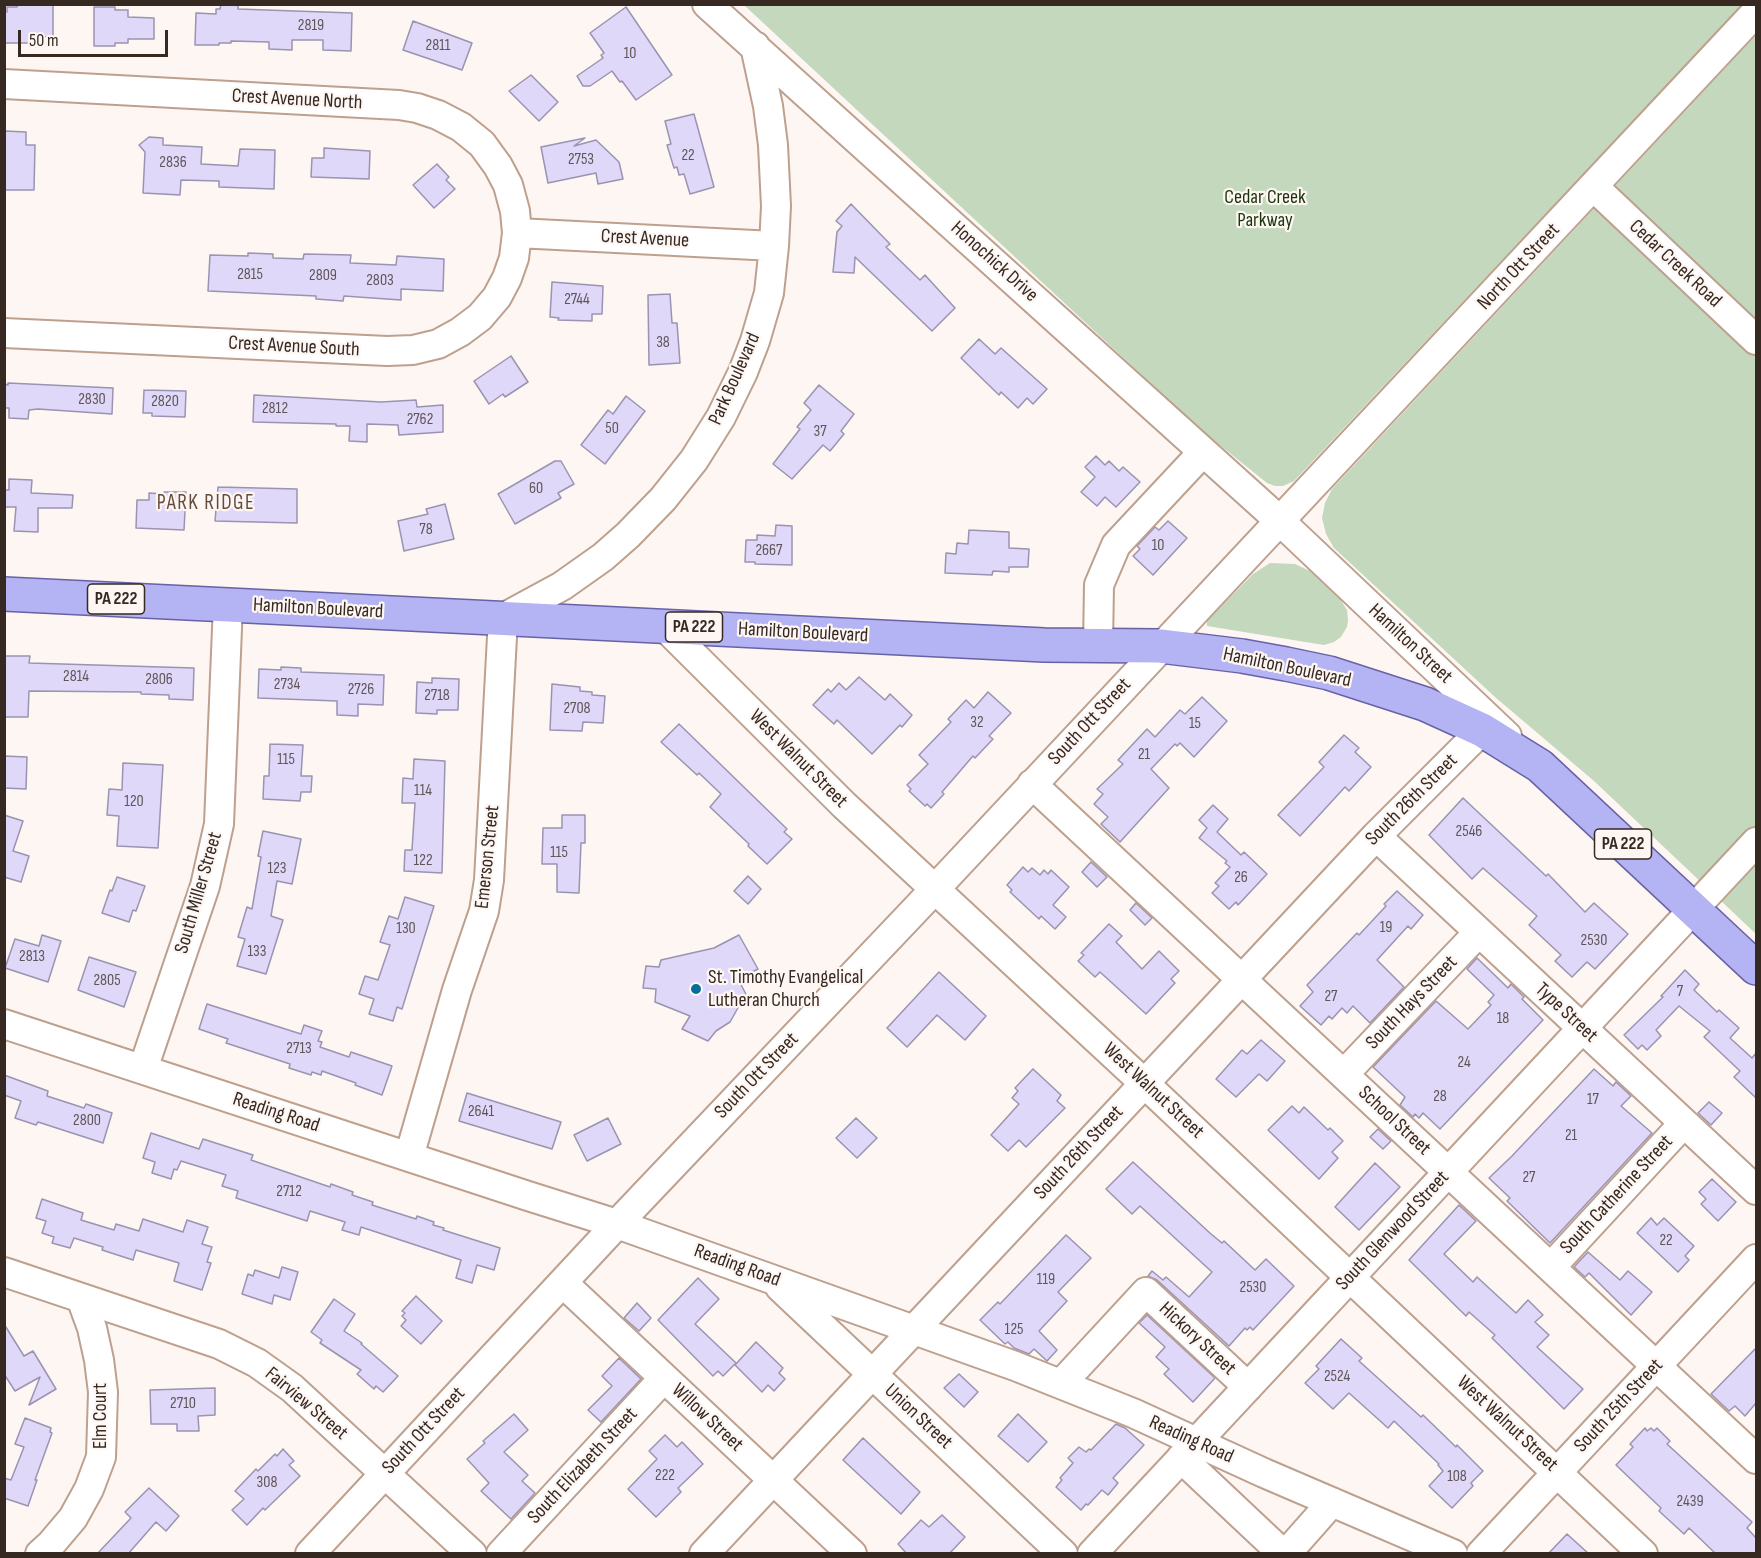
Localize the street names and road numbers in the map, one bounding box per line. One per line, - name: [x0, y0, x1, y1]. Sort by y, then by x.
- street label: Crest Avenue North: [231, 85, 363, 115]
- street label: Cedar Creek Road: [1624, 215, 1726, 313]
- street label: Honochick Drive: [945, 217, 1043, 307]
- street label: North Ott Street: [1473, 219, 1565, 315]
- street label: Crest Avenue: [600, 225, 690, 253]
- street label: Park Boulevard: [704, 329, 766, 429]
- street label: Crest Avenue South: [228, 332, 360, 362]
- road number: PA 222: [88, 584, 144, 614]
- street label: Hamilton Boulevard: [252, 594, 384, 624]
- street label: Hamilton Street: [1363, 599, 1457, 689]
- road number: PA 222: [666, 612, 722, 642]
- street label: Hamilton Boulevard: [737, 618, 869, 648]
- street label: Hamilton Boulevard: [1221, 643, 1353, 693]
- street label: South Ott Street: [1044, 673, 1136, 771]
- street label: West Walnut Street: [744, 705, 852, 813]
- street label: South 26th Street: [1361, 749, 1463, 851]
- street label: Emerson Street: [471, 804, 505, 910]
- street label: South Miller Street: [170, 829, 228, 957]
- road number: PA 222: [1594, 829, 1652, 859]
- street label: South Hays Street: [1361, 951, 1463, 1055]
- street label: Type Street: [1530, 978, 1602, 1048]
- street label: South Ott Street: [710, 1028, 804, 1124]
- street label: West Walnut Street: [1097, 1038, 1209, 1144]
- street label: School Street: [1353, 1081, 1435, 1161]
- street label: Reading Road: [230, 1088, 322, 1138]
- street label: South 26th Street: [1029, 1101, 1129, 1205]
- street label: South Catherine Street: [1556, 1130, 1678, 1260]
- street label: South Glenwood Street: [1331, 1166, 1455, 1296]
- street label: Reading Road: [691, 1239, 783, 1293]
- street label: Hickory Street: [1154, 1297, 1240, 1381]
- street label: South 25th Street: [1570, 1354, 1668, 1458]
- street label: Fairview Street: [260, 1362, 352, 1446]
- street label: West Walnut Street: [1451, 1371, 1563, 1477]
- street label: Willow Street: [666, 1379, 748, 1457]
- street label: Union Street: [879, 1379, 957, 1455]
- street label: South Ott Street: [378, 1382, 470, 1480]
- street label: Elm Court: [89, 1383, 113, 1449]
- street label: South Elizabeth Street: [523, 1403, 643, 1529]
- street label: Reading Road: [1145, 1411, 1237, 1469]

